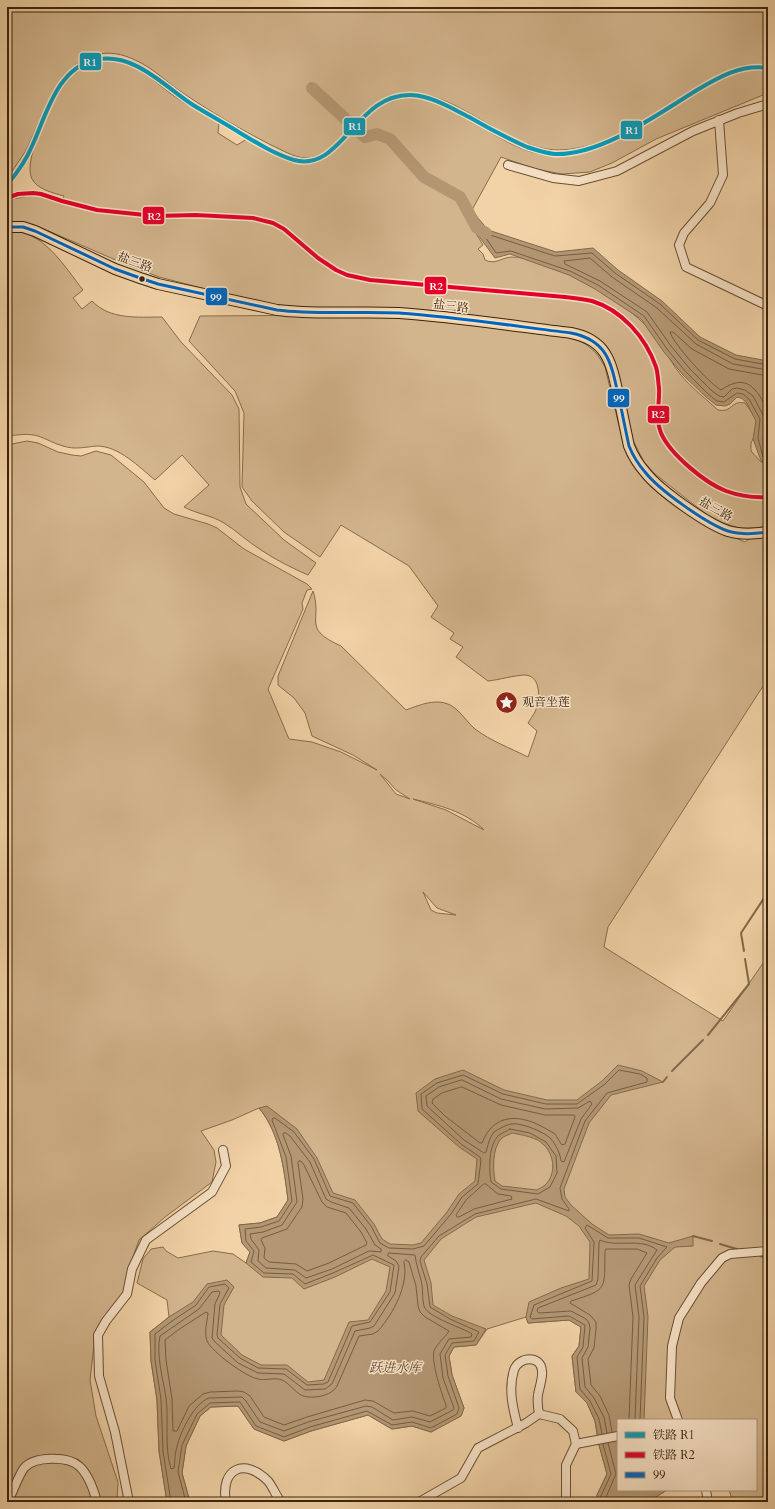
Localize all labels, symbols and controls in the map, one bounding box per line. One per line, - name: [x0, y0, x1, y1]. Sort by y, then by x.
- line badge: R1: [79, 52, 102, 71]
- text: R1: [83, 55, 97, 70]
- line badge: R1: [343, 117, 366, 136]
- text: R1: [348, 119, 362, 134]
- line badge: R1: [620, 120, 643, 140]
- text: R1: [625, 123, 639, 138]
- line badge: R2: [142, 206, 165, 225]
- text: R2: [147, 209, 161, 224]
- street label: 盐三路: [115, 248, 155, 276]
- unlabelled marker: [137, 274, 147, 284]
- line badge: R2: [424, 276, 447, 295]
- text: R2: [429, 279, 443, 294]
- line badge: 99: [205, 287, 228, 306]
- text: 99: [210, 290, 222, 305]
- street label: 盐三路: [432, 296, 470, 316]
- line badge: 99: [607, 388, 630, 408]
- text: 99: [613, 391, 625, 406]
- line badge: R2: [647, 405, 670, 424]
- text: R2: [651, 407, 665, 422]
- street label: 盐三路: [696, 493, 736, 525]
- place icon: 观音坐莲: [494, 689, 520, 715]
- place label: 观音坐莲: [522, 694, 570, 710]
- water label: 跃进水库: [369, 1359, 423, 1377]
- legend: [617, 1419, 757, 1491]
- text: 铁路 R1: [653, 1427, 695, 1443]
- text: 铁路 R2: [653, 1447, 695, 1463]
- text: 99: [653, 1467, 665, 1483]

